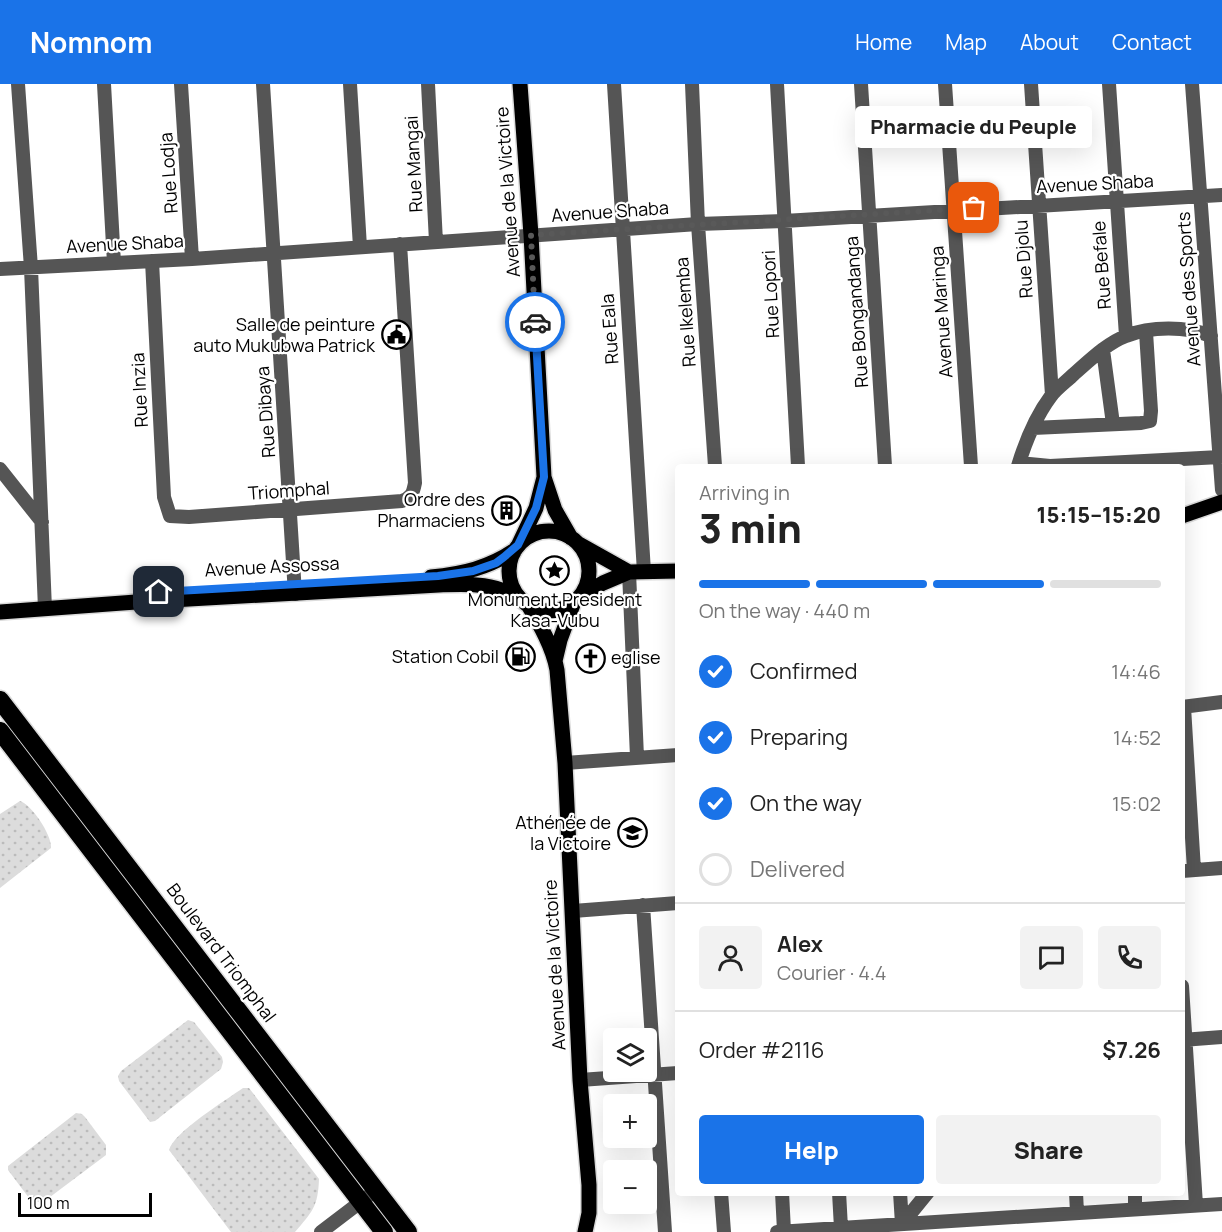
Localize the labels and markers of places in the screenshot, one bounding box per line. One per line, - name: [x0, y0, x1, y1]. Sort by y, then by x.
- callout: Pharmacie du Peuple: [856, 106, 1092, 148]
- pin: [948, 182, 999, 233]
- place label: Salle de peinture auto Mukubwa Patrick: [193, 312, 376, 357]
- public building icon: Salle de peinture auto Mukubwa Patrick: [380, 319, 412, 351]
- place label: Ordre des Pharmaciens: [377, 487, 485, 532]
- building icon: Ordre des Pharmaciens: [490, 494, 522, 526]
- place icon: Monument President Kasa-Vubu: [539, 555, 571, 587]
- pin: [133, 566, 184, 617]
- place label: Monument President Kasa-Vubu: [468, 587, 642, 632]
- fuel station icon: Station Cobil: [504, 641, 536, 673]
- church icon: eglise: [574, 642, 606, 674]
- place label: Station Cobil: [392, 644, 499, 668]
- place label: eglise: [611, 645, 661, 669]
- place label: Athénée de la Victoire: [515, 810, 611, 855]
- school or university icon: Athénée de la Victoire: [616, 817, 648, 849]

